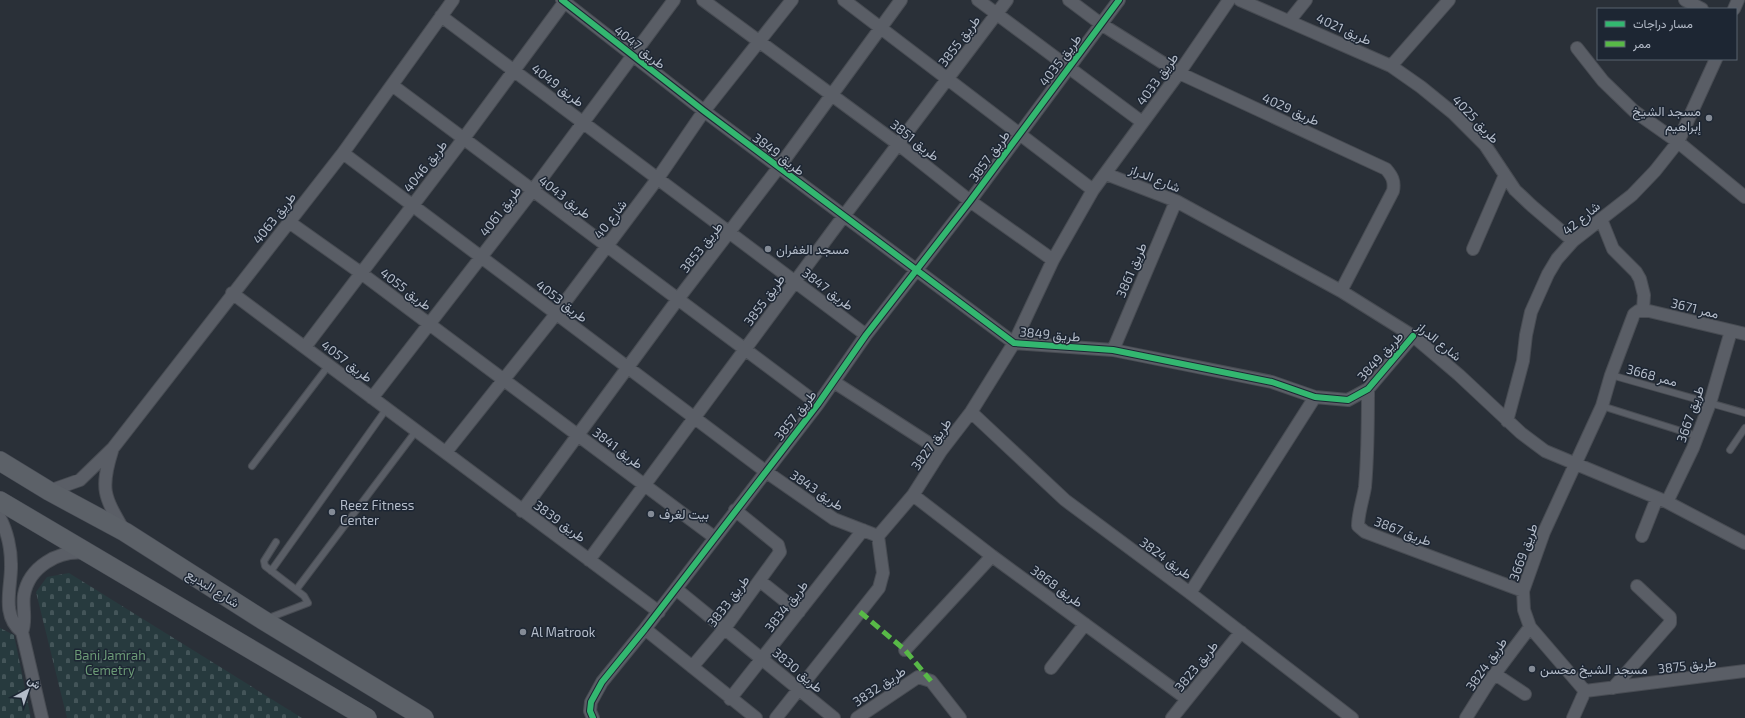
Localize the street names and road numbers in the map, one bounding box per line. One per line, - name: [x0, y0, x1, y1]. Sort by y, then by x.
- street label: طريق 4021: [1313, 10, 1374, 49]
- street label: طريق 3855: [935, 12, 984, 70]
- street label: طريق 4047: [610, 22, 669, 73]
- street label: طريق 4035: [1035, 31, 1085, 90]
- street label: طريق 4033: [1133, 50, 1182, 109]
- street label: طريق 4049: [528, 60, 587, 111]
- street label: طريق 4029: [1259, 89, 1322, 130]
- street label: طريق 4025: [1448, 92, 1503, 147]
- street label: طريق 3851: [887, 116, 943, 165]
- street label: طريق 3857: [965, 127, 1014, 185]
- street label: طريق 3849: [749, 129, 808, 180]
- street label: طريق 4046: [400, 137, 451, 196]
- street label: شارع الدراز: [1125, 160, 1183, 197]
- street label: طريق 4043: [535, 172, 594, 223]
- street label: طريق 4061: [476, 183, 525, 240]
- street label: طريق 4063: [249, 189, 300, 248]
- street label: شارع 40: [590, 196, 631, 243]
- street label: شارع 42: [1559, 198, 1604, 240]
- street label: طريق 3853: [676, 219, 726, 276]
- street label: طريق 3861: [1112, 240, 1151, 300]
- street label: طريق 4055: [377, 264, 435, 314]
- street label: طريق 3847: [799, 264, 857, 314]
- street label: طريق 3855: [740, 271, 789, 329]
- street label: طريق 4053: [532, 276, 591, 326]
- street label: ممر 3671: [1669, 294, 1721, 323]
- street label: شارع الدراز: [1411, 317, 1465, 366]
- street label: طريق 3849: [1019, 323, 1081, 346]
- street label: طريق 3849: [1354, 328, 1407, 385]
- street label: طريق 4057: [318, 337, 376, 386]
- street label: ممر 3668: [1624, 361, 1679, 390]
- street label: طريق 3667: [1673, 383, 1708, 445]
- street label: طريق 3857: [770, 387, 820, 444]
- street label: طريق 3827: [907, 415, 955, 474]
- street label: طريق 3841: [589, 424, 646, 473]
- street label: طريق 3843: [787, 466, 847, 514]
- street label: طريق 3839: [530, 497, 589, 546]
- street label: طريق 3867: [1372, 513, 1434, 550]
- street label: طريق 3669: [1505, 521, 1542, 583]
- street label: طريق 3824: [1136, 534, 1195, 583]
- street label: طريق 3868: [1027, 562, 1086, 611]
- street label: شارع البديع: [182, 565, 243, 612]
- street label: طريق 3833: [704, 572, 753, 630]
- street label: طريق 3834: [761, 577, 812, 636]
- street label: طريق 3824: [1462, 634, 1511, 694]
- street label: طريق 3823: [1171, 638, 1222, 695]
- street label: طريق 3830: [769, 644, 826, 696]
- street label: طريق 3875: [1657, 653, 1717, 678]
- street label: طريق 3832: [850, 663, 909, 710]

